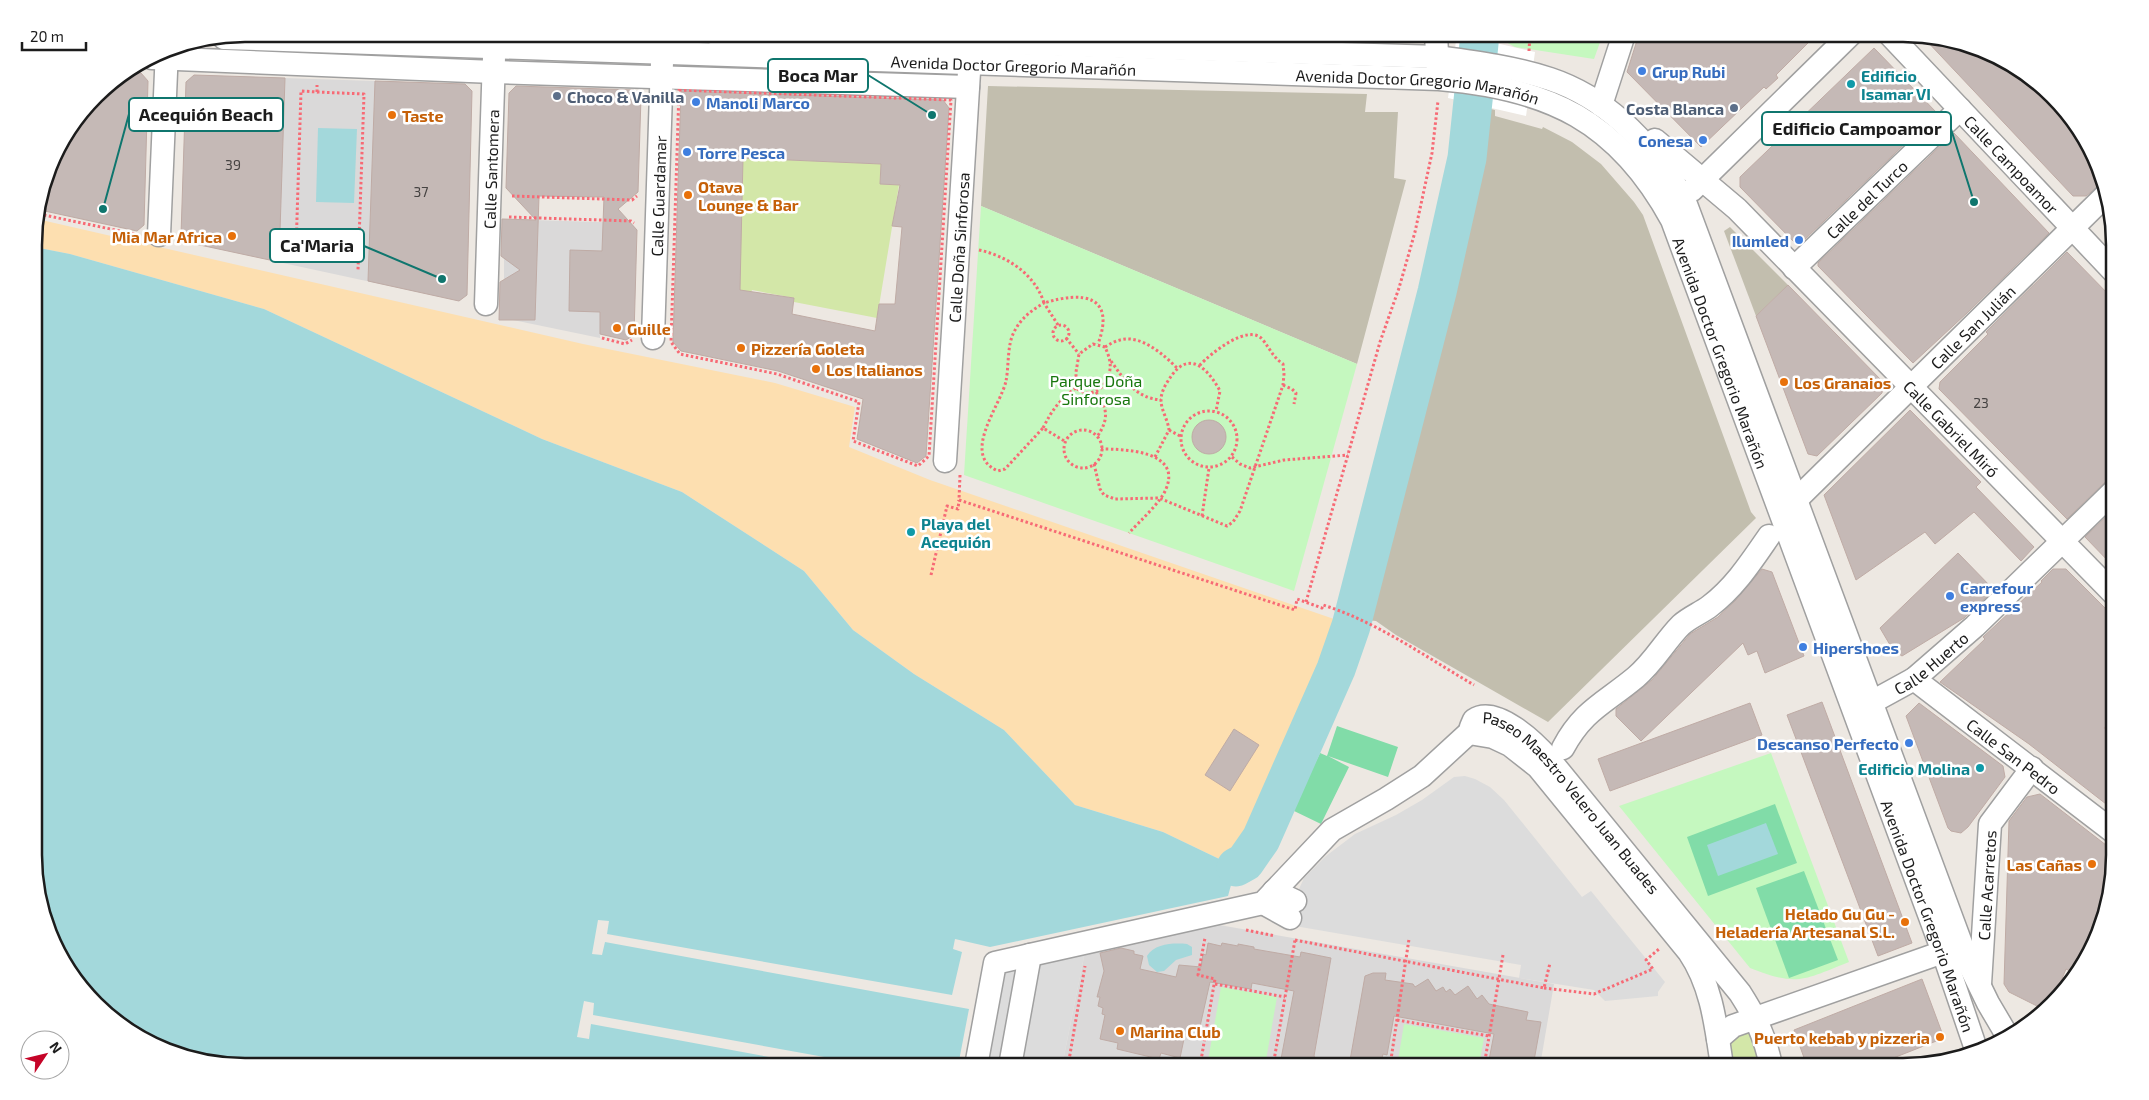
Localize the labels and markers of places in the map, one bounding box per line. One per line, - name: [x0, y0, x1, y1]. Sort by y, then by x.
- callout: Boca Mar: [768, 59, 868, 92]
- place label: Grup Rubi: [1652, 62, 1726, 81]
- marker: Grup Rubi: [1636, 65, 1648, 77]
- place label: Edificio Isamar VI: [1861, 66, 1931, 103]
- marker: Edificio Isamar VI: [1845, 78, 1857, 90]
- place label: Choco & Vanilla: [567, 87, 684, 106]
- marker: Choco & Vanilla: [551, 90, 563, 102]
- place label: Manoli Marco: [706, 93, 810, 112]
- marker: Manoli Marco: [690, 96, 702, 108]
- callout: Acequión Beach: [129, 98, 283, 131]
- place label: Costa Blanca: [1626, 99, 1724, 118]
- marker: Costa Blanca: [1728, 102, 1740, 114]
- place label: Taste: [402, 106, 443, 125]
- marker: Taste: [386, 109, 398, 121]
- callout: Edificio Campoamor: [1762, 112, 1951, 145]
- place label: Conesa: [1638, 131, 1693, 150]
- marker: Conesa: [1697, 134, 1709, 146]
- place label: Torre Pesca: [697, 143, 785, 162]
- marker: Torre Pesca: [681, 146, 693, 158]
- place label: Otava Lounge & Bar: [698, 177, 799, 214]
- marker: Otava Lounge & Bar: [682, 189, 694, 201]
- place label: Mia Mar Africa: [112, 227, 222, 246]
- callout: Ca'Maria: [270, 229, 364, 262]
- marker: Mia Mar Africa: [226, 230, 238, 242]
- place label: Ilumled: [1732, 231, 1789, 250]
- marker: Ilumled: [1793, 234, 1805, 246]
- place label: Guille: [627, 319, 671, 338]
- marker: Guille: [611, 322, 623, 334]
- place label: Pizzería Goleta: [751, 339, 865, 358]
- marker: Pizzería Goleta: [735, 342, 747, 354]
- place label: Los Italianos: [826, 360, 923, 379]
- marker: Los Italianos: [810, 363, 822, 375]
- place label: Los Granaios: [1794, 373, 1891, 392]
- marker: Los Granaios: [1778, 376, 1790, 388]
- place label: Playa del Acequión: [921, 514, 991, 551]
- marker: Playa del Acequión: [905, 526, 917, 538]
- place label: Carrefour express: [1960, 578, 2033, 615]
- marker: Carrefour express: [1944, 590, 1956, 602]
- place label: Hipershoes: [1813, 638, 1899, 657]
- marker: Hipershoes: [1797, 641, 1809, 653]
- place label: Descanso Perfecto: [1757, 734, 1899, 753]
- marker: Descanso Perfecto: [1903, 737, 1915, 749]
- place label: Edificio Molina: [1858, 759, 1970, 778]
- marker: Edificio Molina: [1974, 762, 1986, 774]
- place label: Las Cañas: [2007, 855, 2082, 874]
- marker: Las Cañas: [2086, 858, 2098, 870]
- place label: Helado Gu Gu - Heladería Artesanal S.L.: [1715, 904, 1895, 941]
- marker: Helado Gu Gu - Heladería Artesanal S.L.: [1899, 916, 1911, 928]
- place label: Marina Club: [1130, 1022, 1221, 1041]
- marker: Marina Club: [1114, 1025, 1126, 1037]
- place label: Puerto kebab y pizzeria: [1754, 1028, 1930, 1048]
- marker: Puerto kebab y pizzeria: [1934, 1031, 1946, 1043]

